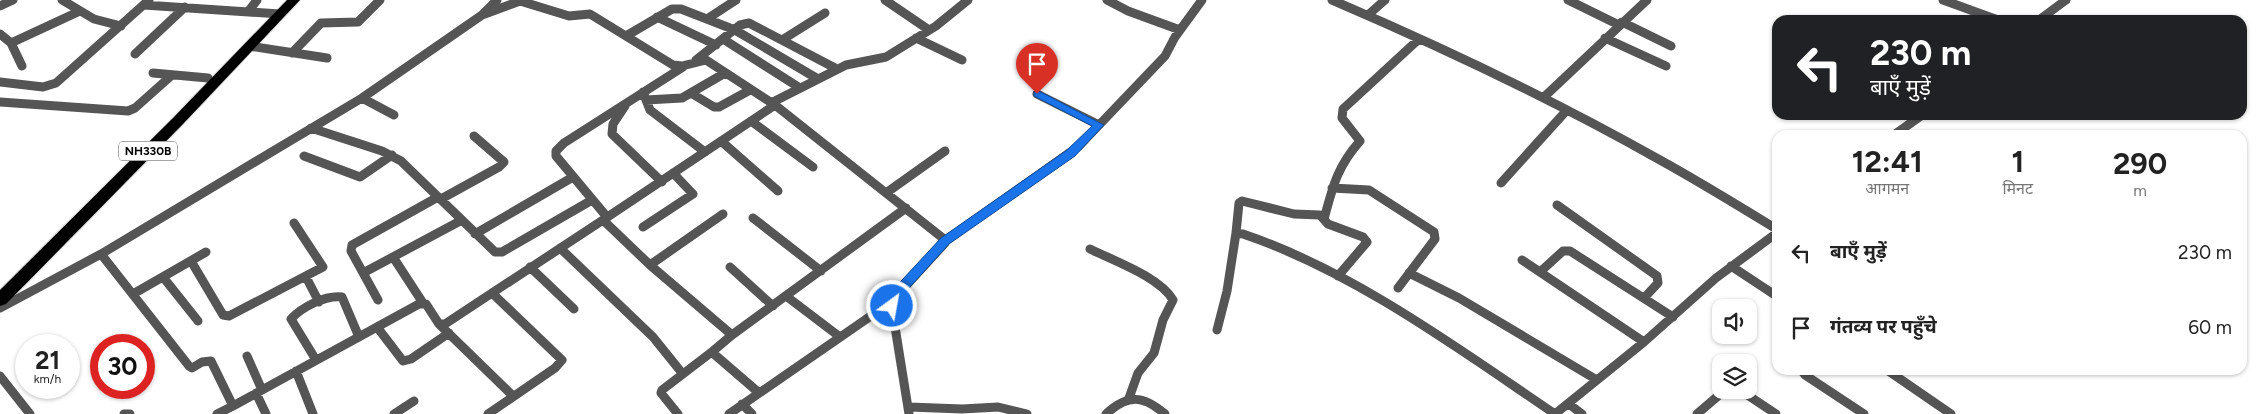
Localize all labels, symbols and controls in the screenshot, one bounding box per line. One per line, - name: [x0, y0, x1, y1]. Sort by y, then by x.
- text: 230 m: [1870, 32, 1971, 74]
- icon: left: [1787, 35, 1852, 100]
- pin: [1016, 43, 1058, 94]
- icon: arrive: [1023, 50, 1051, 78]
- text: बाएँ मुड़ें: [1870, 74, 1931, 101]
- road number: NH330B: [119, 142, 177, 160]
- text: 12:41: [1852, 143, 1923, 180]
- text: 1: [2011, 143, 2024, 180]
- text: 290: [2113, 145, 2167, 182]
- text: आगमन: [1865, 179, 1909, 198]
- text: मिनट: [2002, 179, 2033, 198]
- text: m: [2133, 181, 2147, 200]
- icon: left: [1787, 239, 1815, 267]
- text: बाएँ मुड़ें: [1830, 240, 1887, 263]
- text: 230 m: [2178, 241, 2232, 264]
- position arrow: [865, 279, 917, 331]
- map controls: [1712, 299, 1757, 399]
- button: sound: [1712, 299, 1757, 344]
- icon: arrive: [1787, 314, 1815, 342]
- text: गंतव्य पर पहुँचे: [1830, 315, 1937, 338]
- text: 60 m: [2188, 316, 2232, 339]
- speed limit sign: 30: [90, 334, 155, 399]
- text: 21: [35, 345, 60, 375]
- button: layers: [1712, 354, 1757, 399]
- text: km/h: [34, 372, 61, 386]

